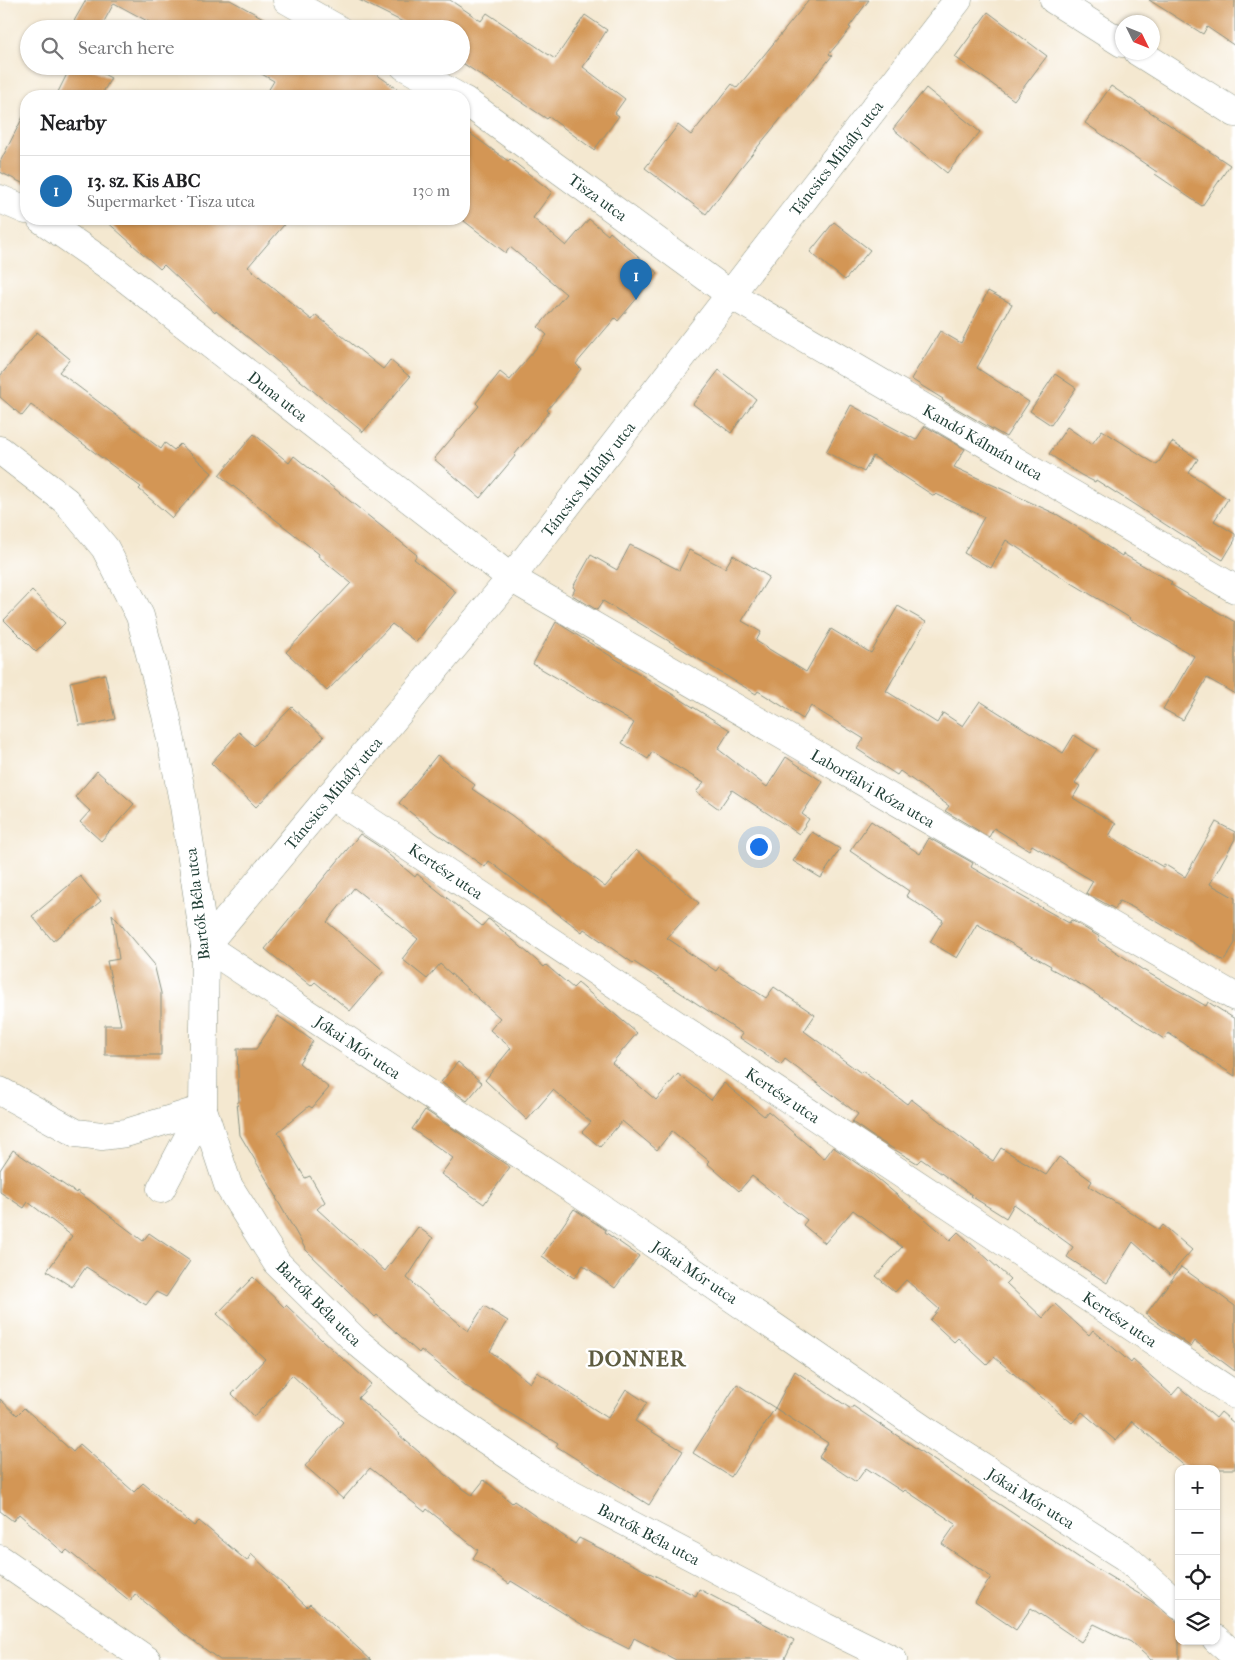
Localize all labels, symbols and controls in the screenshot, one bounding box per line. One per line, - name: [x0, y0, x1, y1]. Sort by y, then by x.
- north arrow: [1115, 15, 1160, 60]
- search box: [20, 20, 470, 75]
- icon: search: [38, 34, 66, 62]
- text: Search here: [78, 37, 174, 59]
- street label: Táncsics Mihály utca: [785, 96, 888, 220]
- text: Nearby: [40, 111, 106, 135]
- text: 13. sz. Kis ABC: [87, 170, 200, 192]
- street label: Tisza utca: [565, 170, 631, 225]
- text: 1: [53, 181, 59, 200]
- text: 130 m: [412, 181, 450, 200]
- text: Supermarket · Tisza utca: [87, 192, 255, 211]
- pin: 1: [620, 259, 652, 300]
- street label: Duna utca: [244, 367, 312, 426]
- street label: Kandó Kálmán utca: [920, 400, 1046, 485]
- street label: Táncsics Mihály utca: [537, 417, 640, 541]
- street label: Táncsics Mihály utca: [281, 733, 386, 853]
- street label: Laborfalvi Róza utca: [807, 745, 939, 832]
- your location: [746, 834, 772, 860]
- street label: Kertész utca: [405, 840, 487, 903]
- street label: Bartók Béla utca: [181, 846, 214, 961]
- street label: Jókai Mór utca: [310, 1011, 405, 1083]
- street label: Kertész utca: [742, 1064, 824, 1127]
- street label: Jókai Mór utca: [647, 1236, 742, 1308]
- street label: Bartók Béla utca: [272, 1257, 366, 1350]
- street label: Kertész utca: [1079, 1288, 1161, 1351]
- district label: DONNER: [588, 1347, 687, 1371]
- street label: Jókai Mór utca: [982, 1463, 1078, 1533]
- map controls: [1175, 1465, 1220, 1645]
- button: +: [1175, 1465, 1220, 1510]
- street label: Bartók Béla utca: [595, 1500, 704, 1570]
- button: −: [1175, 1510, 1220, 1555]
- button: locate: [1175, 1555, 1220, 1600]
- button: layers: [1175, 1600, 1220, 1645]

